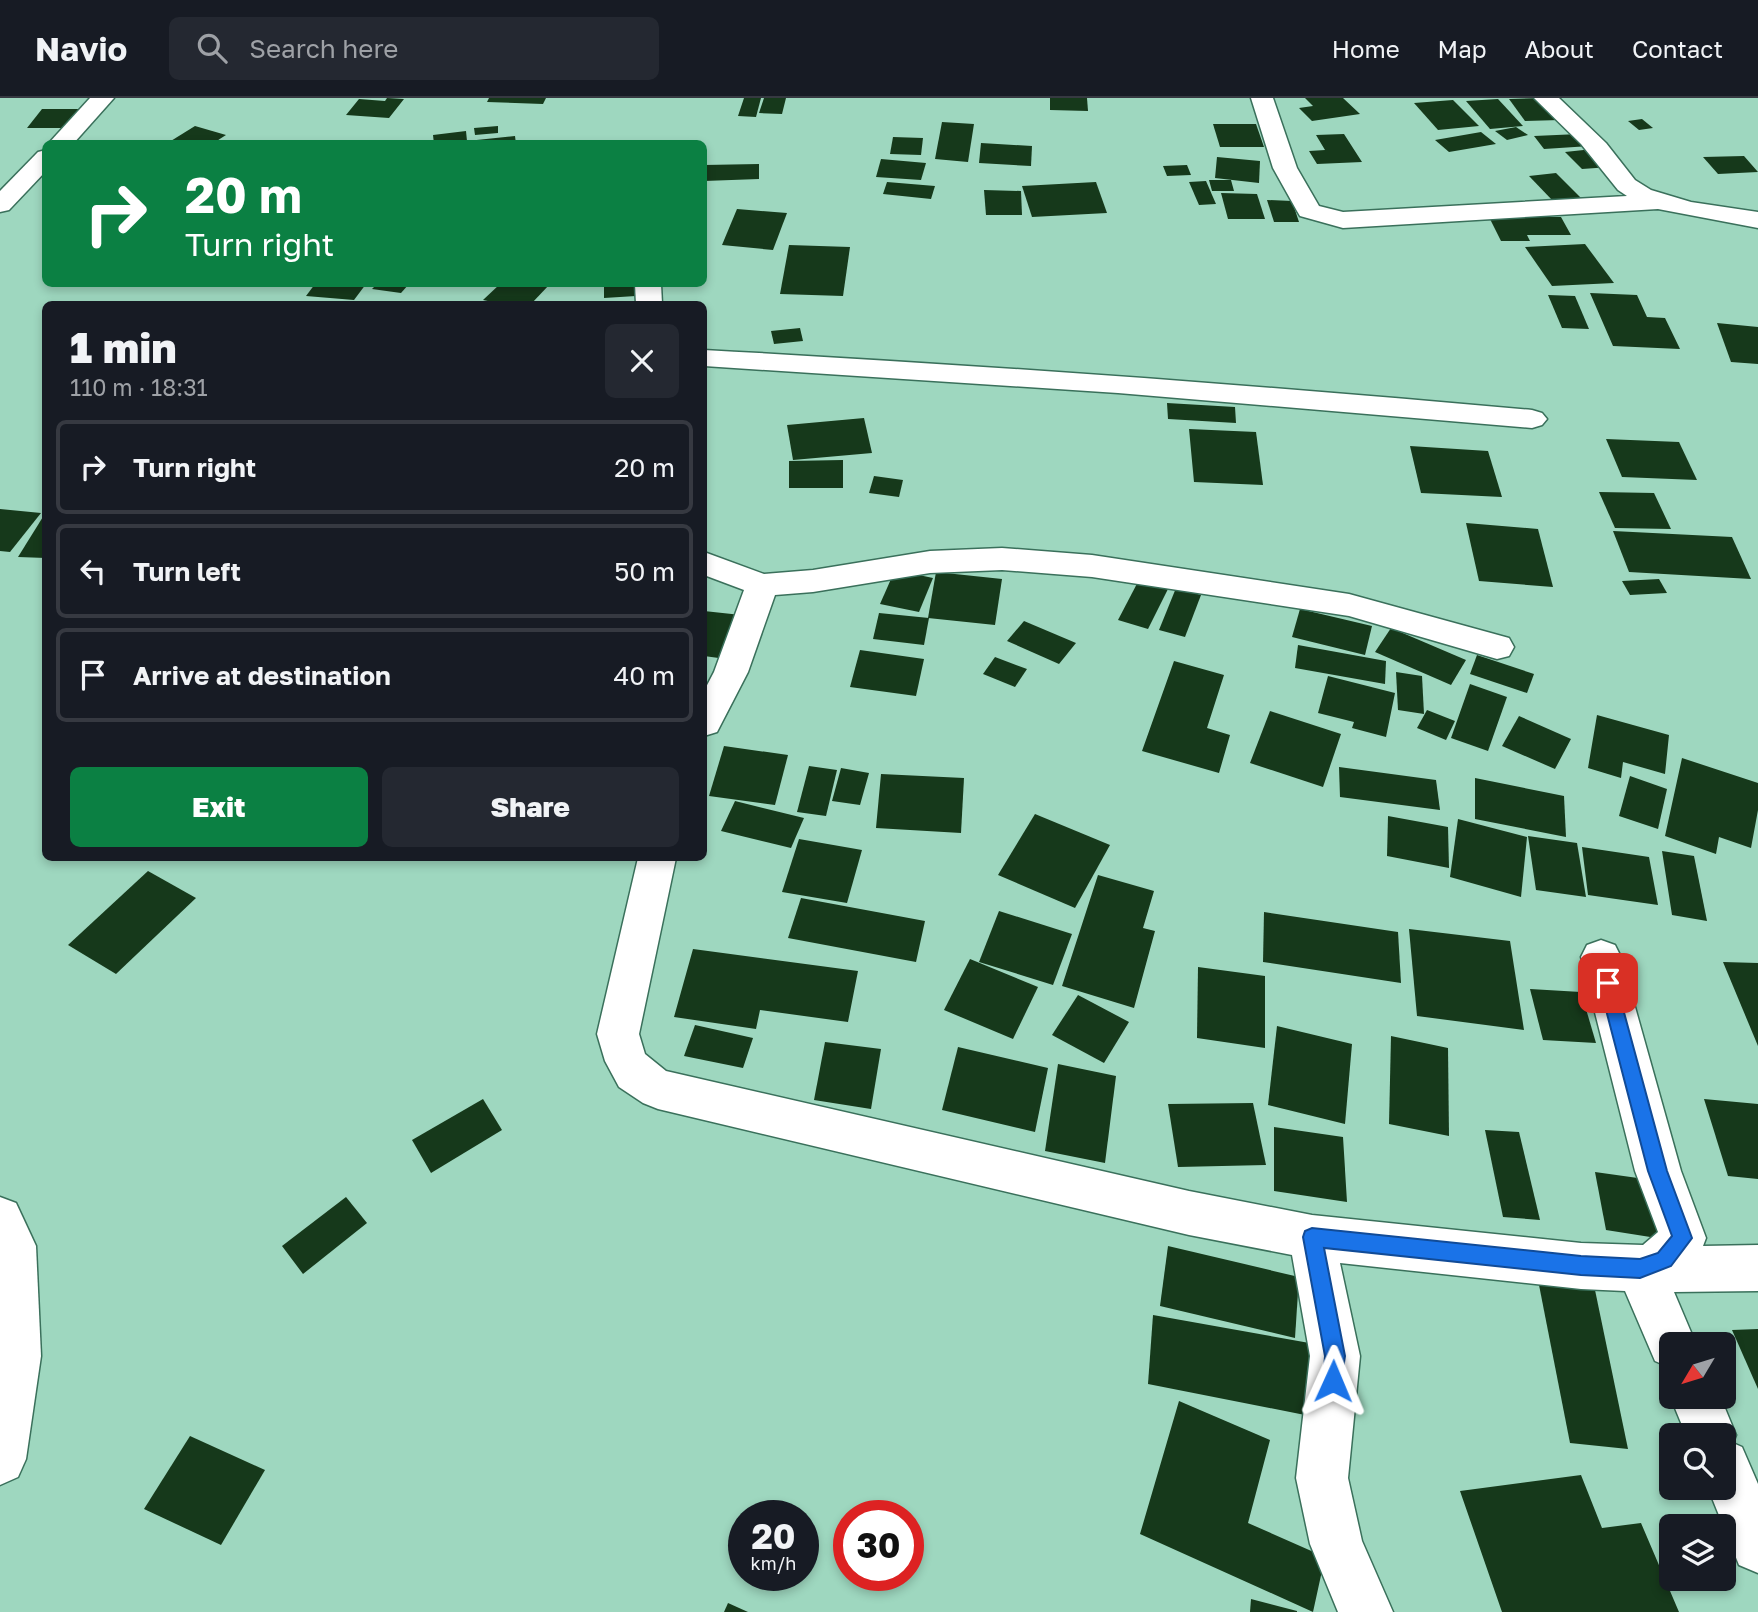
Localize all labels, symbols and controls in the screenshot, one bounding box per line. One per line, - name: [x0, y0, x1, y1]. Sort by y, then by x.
- search box: [169, 17, 659, 80]
- text: Navio: [35, 29, 127, 68]
- icon: search: [193, 29, 231, 67]
- text: Search here: [249, 33, 398, 64]
- text: Home: [1332, 34, 1400, 63]
- text: Map: [1438, 34, 1487, 63]
- text: About: [1525, 34, 1594, 63]
- text: Contact: [1632, 34, 1723, 63]
- text: 20 m: [185, 165, 302, 224]
- icon: right: [70, 168, 161, 259]
- text: Turn right: [185, 225, 334, 263]
- text: 1 min: [70, 322, 177, 372]
- button: close: [605, 324, 679, 398]
- text: 110 m · 18:31: [70, 373, 208, 401]
- icon: right: [74, 448, 112, 486]
- text: Turn right: [133, 452, 256, 483]
- text: 20 m: [614, 452, 675, 483]
- icon: left: [74, 552, 112, 590]
- text: Turn left: [133, 556, 241, 587]
- text: 50 m: [614, 556, 675, 587]
- icon: arrive: [74, 656, 112, 694]
- text: Arrive at destination: [133, 660, 391, 691]
- text: 40 m: [614, 660, 675, 691]
- button: Exit: [70, 767, 368, 847]
- button: Share: [382, 767, 679, 847]
- pin: [1578, 953, 1638, 1013]
- icon: arrive: [1589, 964, 1627, 1002]
- north arrow: [1659, 1332, 1736, 1409]
- map controls: [1659, 1332, 1736, 1591]
- position arrow: [1296, 1344, 1370, 1418]
- button: search: [1659, 1423, 1736, 1500]
- speed limit sign: 30: [833, 1500, 924, 1591]
- button: layers: [1659, 1514, 1736, 1591]
- text: 20: [751, 1515, 796, 1557]
- text: km/h: [751, 1552, 796, 1574]

